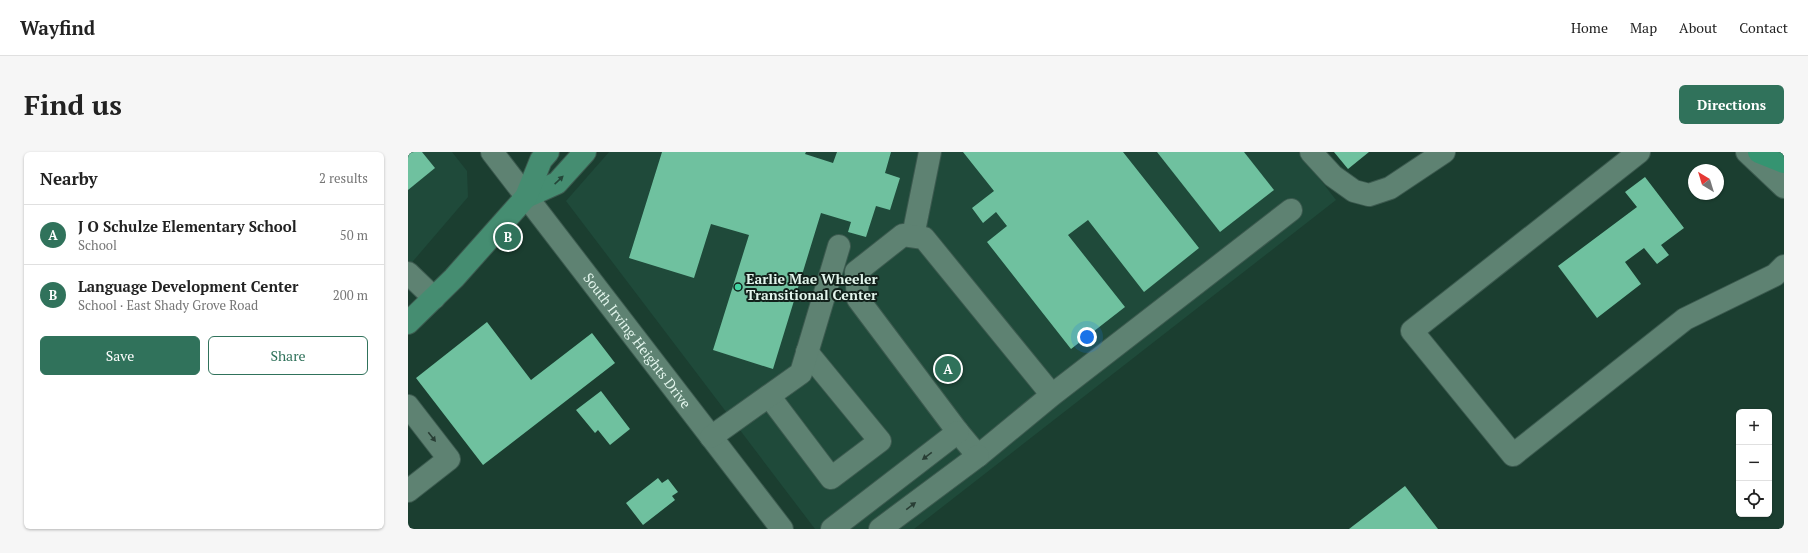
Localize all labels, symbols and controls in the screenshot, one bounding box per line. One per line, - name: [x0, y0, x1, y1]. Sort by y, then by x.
- text: Wayfind: [20, 15, 95, 40]
- text: Home: [1571, 18, 1608, 37]
- text: Map: [1630, 18, 1657, 37]
- text: About: [1679, 18, 1717, 37]
- text: Contact: [1739, 18, 1788, 37]
- button: Directions: [1679, 85, 1784, 124]
- text: Find us: [24, 86, 122, 123]
- north arrow: [1688, 164, 1724, 200]
- text: Nearby: [40, 167, 98, 190]
- text: 2 results: [319, 169, 368, 187]
- one-way arrow: [554, 175, 564, 184]
- text: J O Schulze Elementary School: [78, 216, 297, 236]
- pin: B: [495, 222, 521, 252]
- text: A: [48, 226, 58, 244]
- text: 50 m: [340, 226, 368, 244]
- text: School: [78, 236, 117, 254]
- street label: South Irving Heights Drive: [579, 269, 696, 412]
- place label: Earlie Mae Wheeler Transitional Center: [746, 269, 878, 304]
- text: Language Development Center: [78, 276, 299, 296]
- marker: Earlie Mae Wheeler Transitional Center: [733, 282, 743, 292]
- text: B: [49, 286, 57, 304]
- text: 200 m: [333, 286, 368, 304]
- text: School · East Shady Grove Road: [78, 296, 258, 314]
- your location: [1077, 327, 1097, 347]
- button: Save: [40, 336, 200, 375]
- button: Share: [208, 336, 368, 375]
- pin: A: [935, 354, 961, 384]
- map controls: [1736, 409, 1772, 517]
- button: +: [1736, 409, 1772, 445]
- one-way arrow: [428, 432, 436, 443]
- button: −: [1736, 445, 1772, 481]
- one-way arrow: [922, 452, 933, 460]
- button: locate: [1736, 481, 1772, 517]
- one-way arrow: [906, 502, 916, 510]

